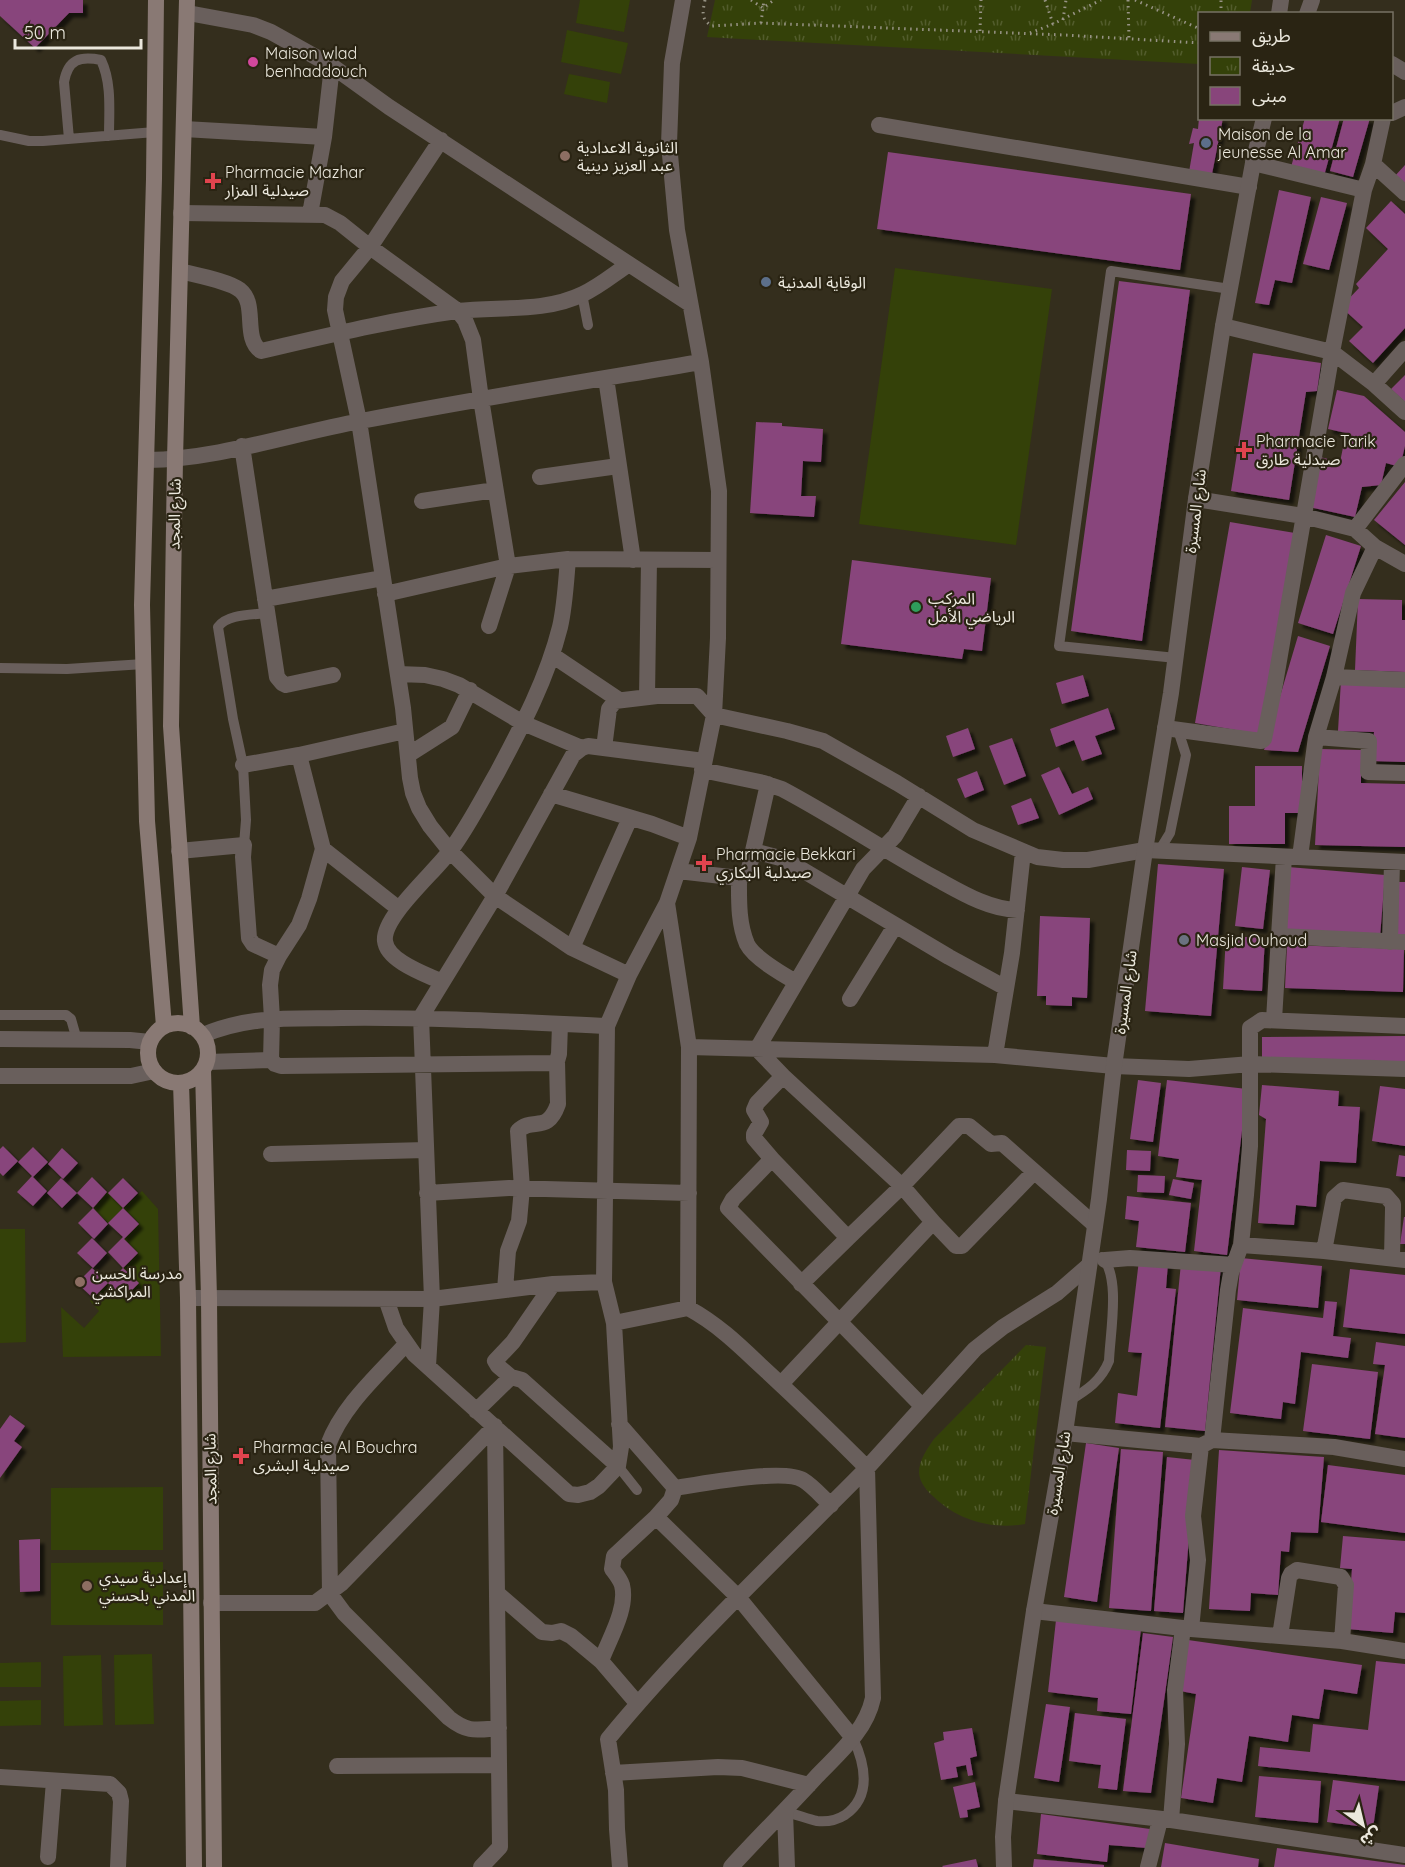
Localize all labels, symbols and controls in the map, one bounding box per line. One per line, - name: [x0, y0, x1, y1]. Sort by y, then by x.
- scale bar: [15, 12, 141, 50]
- legend: [1198, 12, 1393, 120]
- text: 50 m: [24, 21, 66, 44]
- text: طريق: [1252, 24, 1291, 47]
- place label: Maison wlad benhaddouch: [265, 43, 367, 81]
- text: حديقة: [1252, 54, 1295, 77]
- marker: Maison wlad benhaddouch: [246, 55, 260, 69]
- text: مبنى: [1252, 84, 1287, 107]
- place label: Maison de la jeunesse Al Amar: [1217, 124, 1346, 162]
- marker: Maison de la jeunesse Al Amar: [1199, 136, 1213, 150]
- place label: الثانوية الاعدادية عبد العزيز دينية: [577, 137, 678, 175]
- marker: الثانوية الاعدادية عبد العزيز دينية: [558, 149, 572, 163]
- place label: Pharmacie Mazhar صيدلية المزار: [224, 162, 364, 200]
- marker: Pharmacie Mazhar صيدلية المزار: [206, 174, 220, 188]
- place label: الوقاية المدنية: [778, 272, 866, 292]
- marker: الوقاية المدنية: [759, 275, 773, 289]
- place label: Pharmacie Tarik صيدلية طارق: [1256, 431, 1376, 469]
- marker: Pharmacie Tarik صيدلية طارق: [1237, 443, 1251, 457]
- street label: شارع المسيرة: [1180, 468, 1213, 555]
- street label: شارع المجد: [163, 478, 188, 550]
- place label: المركب الرياضي الأمل: [928, 588, 1015, 629]
- marker: المركب الرياضي الأمل: [909, 600, 923, 614]
- place label: Pharmacie Bekkari صيدلية البكاري: [716, 844, 856, 885]
- marker: Pharmacie Bekkari صيدلية البكاري: [697, 856, 711, 870]
- place label: Masjid Ouhoud: [1196, 930, 1307, 950]
- marker: Masjid Ouhoud: [1177, 933, 1191, 947]
- street label: شارع المسيرة: [1109, 949, 1144, 1036]
- place label: مدرسة الحسن المراكشي: [92, 1263, 182, 1304]
- marker: مدرسة الحسن المراكشي: [73, 1275, 87, 1289]
- street label: شارع المسيرة: [1042, 1430, 1077, 1517]
- street label: شارع المجد: [199, 1433, 224, 1505]
- place label: Pharmacie Al Bouchra صيدلية البشرى: [253, 1437, 418, 1475]
- marker: Pharmacie Al Bouchra صيدلية البشرى: [234, 1449, 248, 1463]
- place label: إعدادية سيدي المدني بلحسني: [99, 1567, 195, 1608]
- marker: إعدادية سيدي المدني بلحسني: [80, 1579, 94, 1593]
- north arrow: [1333, 1795, 1393, 1855]
- text: ش: [1357, 1823, 1386, 1852]

